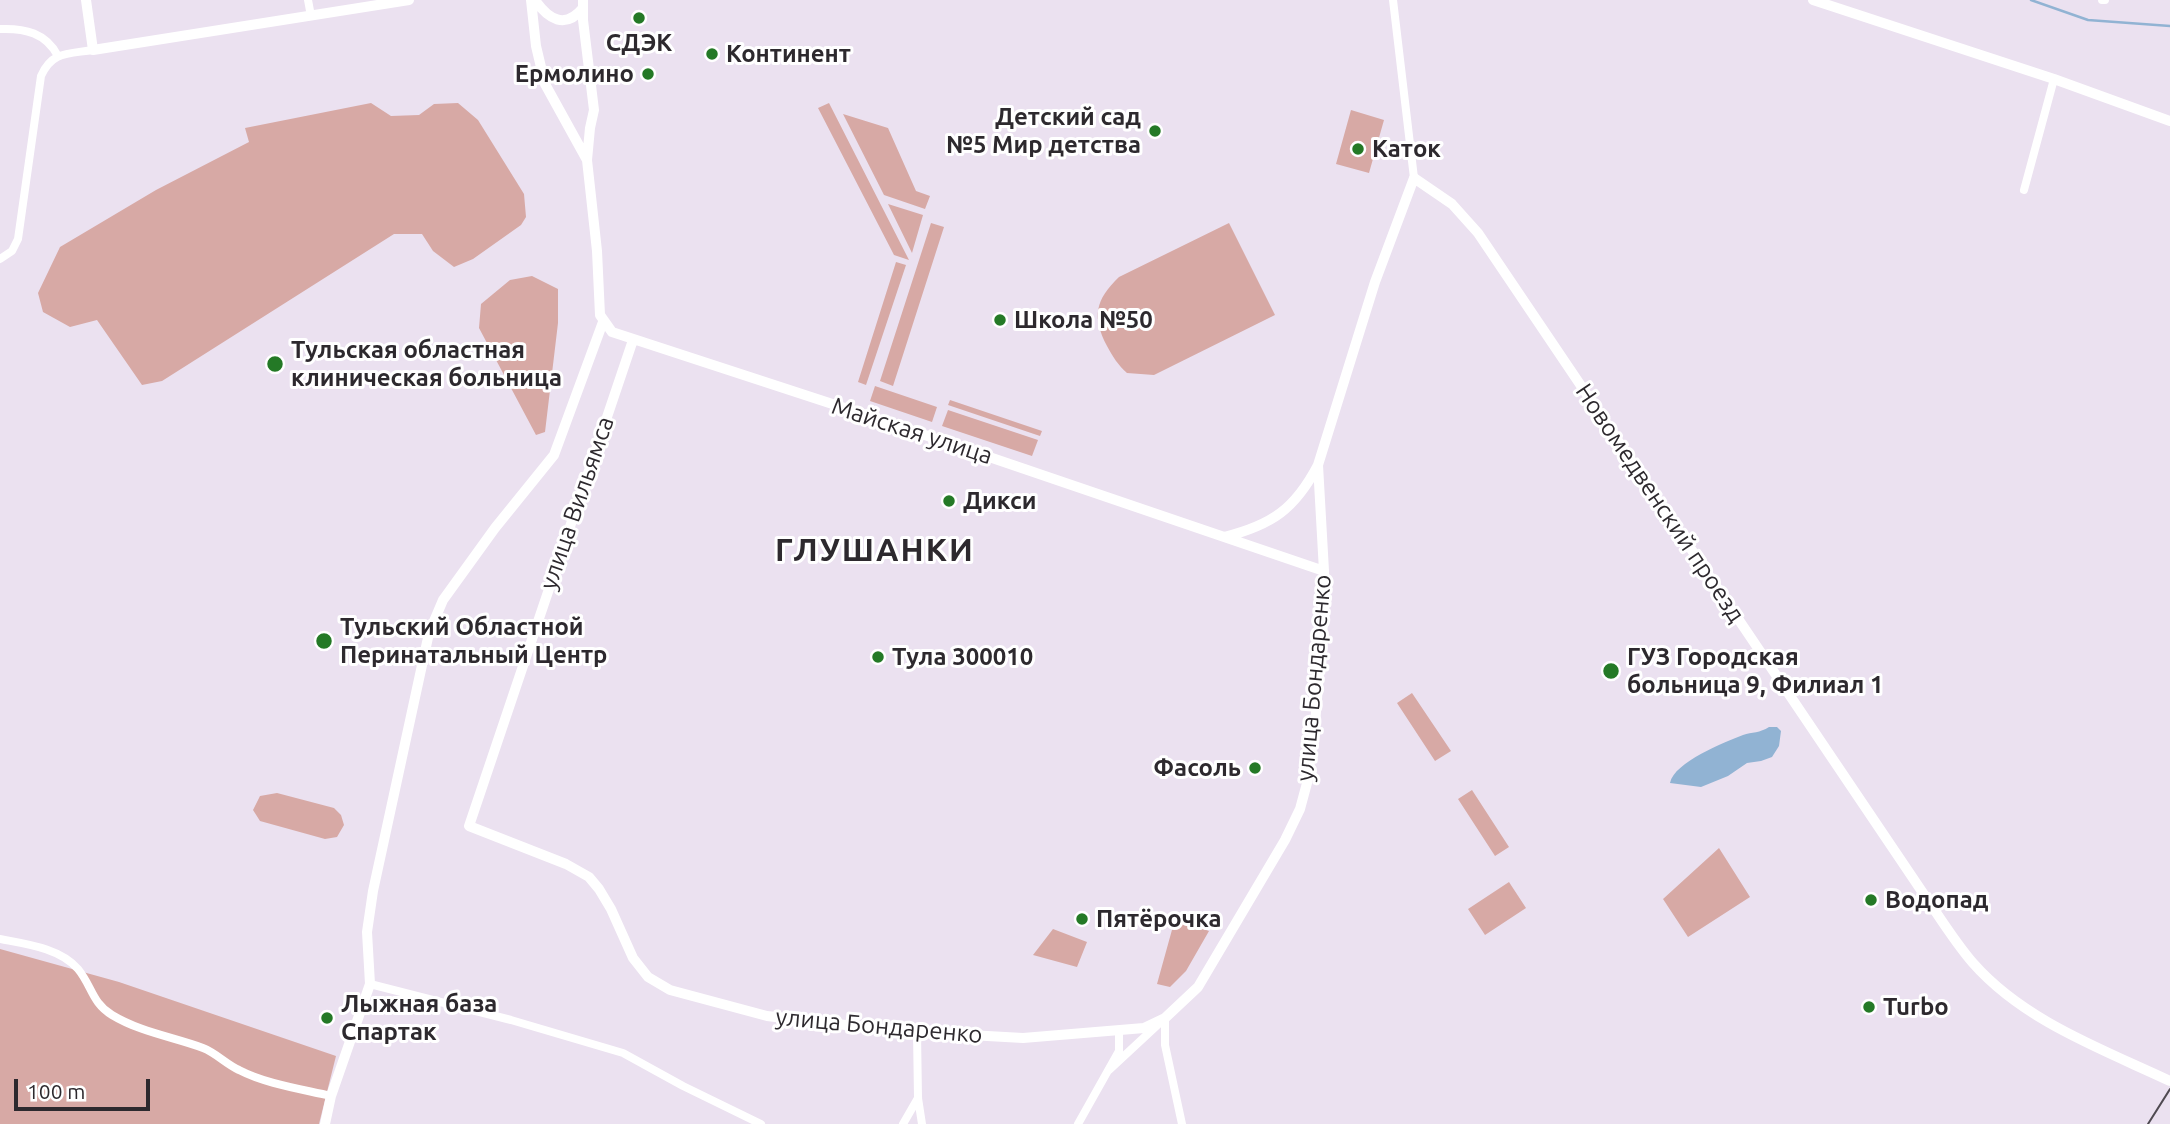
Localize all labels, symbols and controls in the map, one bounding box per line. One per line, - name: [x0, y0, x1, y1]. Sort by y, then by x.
- marker: СДЭК: [631, 10, 647, 26]
- place label: СДЭК: [606, 29, 672, 57]
- place label: Континент: [726, 40, 851, 68]
- marker: Континент: [704, 46, 720, 62]
- place label: Ермолино: [515, 60, 634, 88]
- marker: Ермолино: [640, 66, 656, 82]
- place label: Детский сад №5 Мир детства: [946, 103, 1141, 159]
- marker: Детский сад №5 Мир детства: [1147, 123, 1163, 139]
- place label: Каток: [1372, 135, 1441, 163]
- marker: Каток: [1350, 141, 1366, 157]
- place label: Школа №50: [1014, 306, 1153, 334]
- marker: Школа №50: [992, 312, 1008, 328]
- place label: Тульская областная клиническая больница: [291, 336, 562, 392]
- marker: Тульская областная клиническая больница: [265, 354, 285, 374]
- street label: Новомедвенский проезд: [1569, 378, 1751, 628]
- street label: Майская улица: [828, 391, 996, 471]
- street label: улица Вильямса: [534, 413, 620, 593]
- place label: Дикси: [963, 487, 1036, 515]
- marker: Дикси: [941, 493, 957, 509]
- district label: ГЛУШАНКИ: [776, 531, 974, 569]
- street label: улица Бондаренко: [1291, 573, 1337, 783]
- place label: Тульский Областной Перинатальный Центр: [340, 613, 607, 669]
- marker: Тульский Областной Перинатальный Центр: [314, 631, 334, 651]
- place label: Тула 300010: [892, 643, 1033, 671]
- place label: ГУЗ Городская больница 9, Филиал 1: [1627, 643, 1884, 699]
- marker: Тула 300010: [870, 649, 886, 665]
- marker: ГУЗ Городская больница 9, Филиал 1: [1601, 661, 1621, 681]
- place label: Фасоль: [1153, 754, 1241, 782]
- marker: Фасоль: [1247, 760, 1263, 776]
- place label: Водопад: [1885, 886, 1988, 914]
- marker: Водопад: [1863, 892, 1879, 908]
- place label: Пятёрочка: [1096, 905, 1222, 933]
- marker: Пятёрочка: [1074, 911, 1090, 927]
- place label: Лыжная база Спартак: [341, 990, 497, 1046]
- place label: Turbo: [1883, 993, 1949, 1021]
- marker: Turbo: [1861, 999, 1877, 1015]
- street label: улица Бондаренко: [774, 1003, 984, 1049]
- marker: Лыжная база Спартак: [319, 1010, 335, 1026]
- scale bar: [18, 1064, 154, 1108]
- text: 100 m: [27, 1079, 85, 1103]

